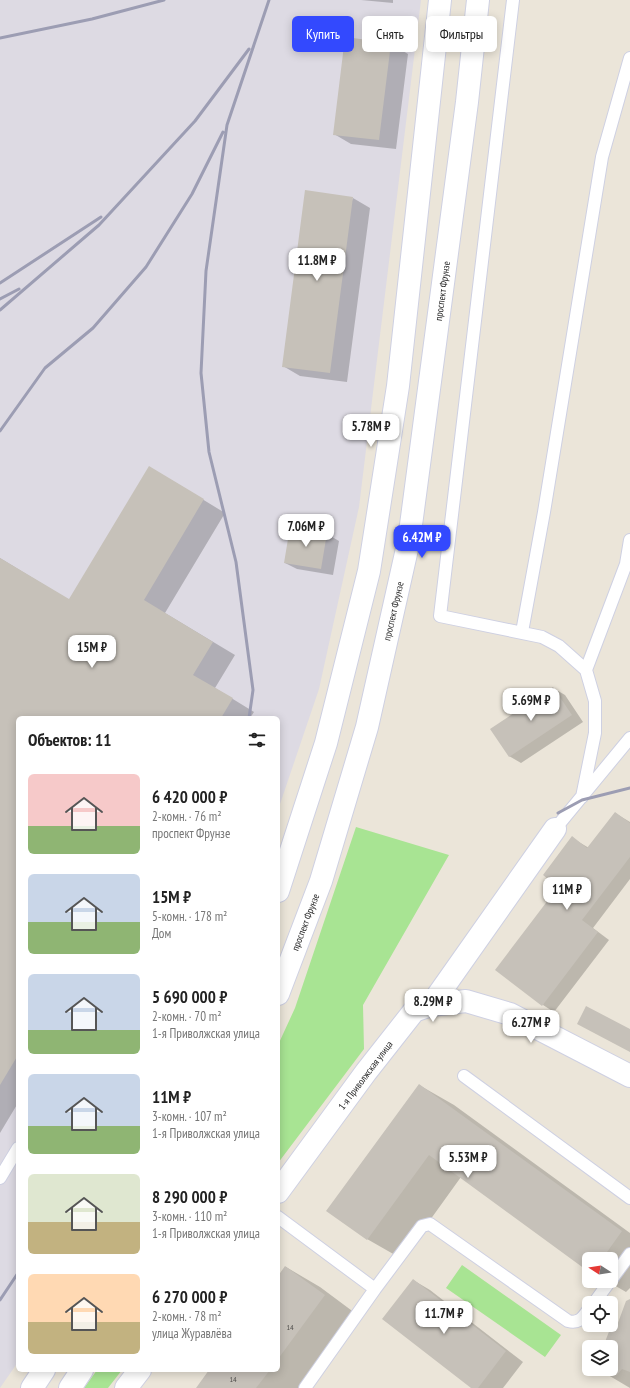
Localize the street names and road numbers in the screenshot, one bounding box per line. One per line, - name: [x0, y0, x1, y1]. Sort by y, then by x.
- street label: проспект Фрунзе: [432, 260, 453, 322]
- street label: проспект Фрунзе: [380, 580, 407, 642]
- street label: проспект Фрунзе: [289, 892, 322, 953]
- street label: 1-я Приволжская улица: [335, 1038, 396, 1112]

